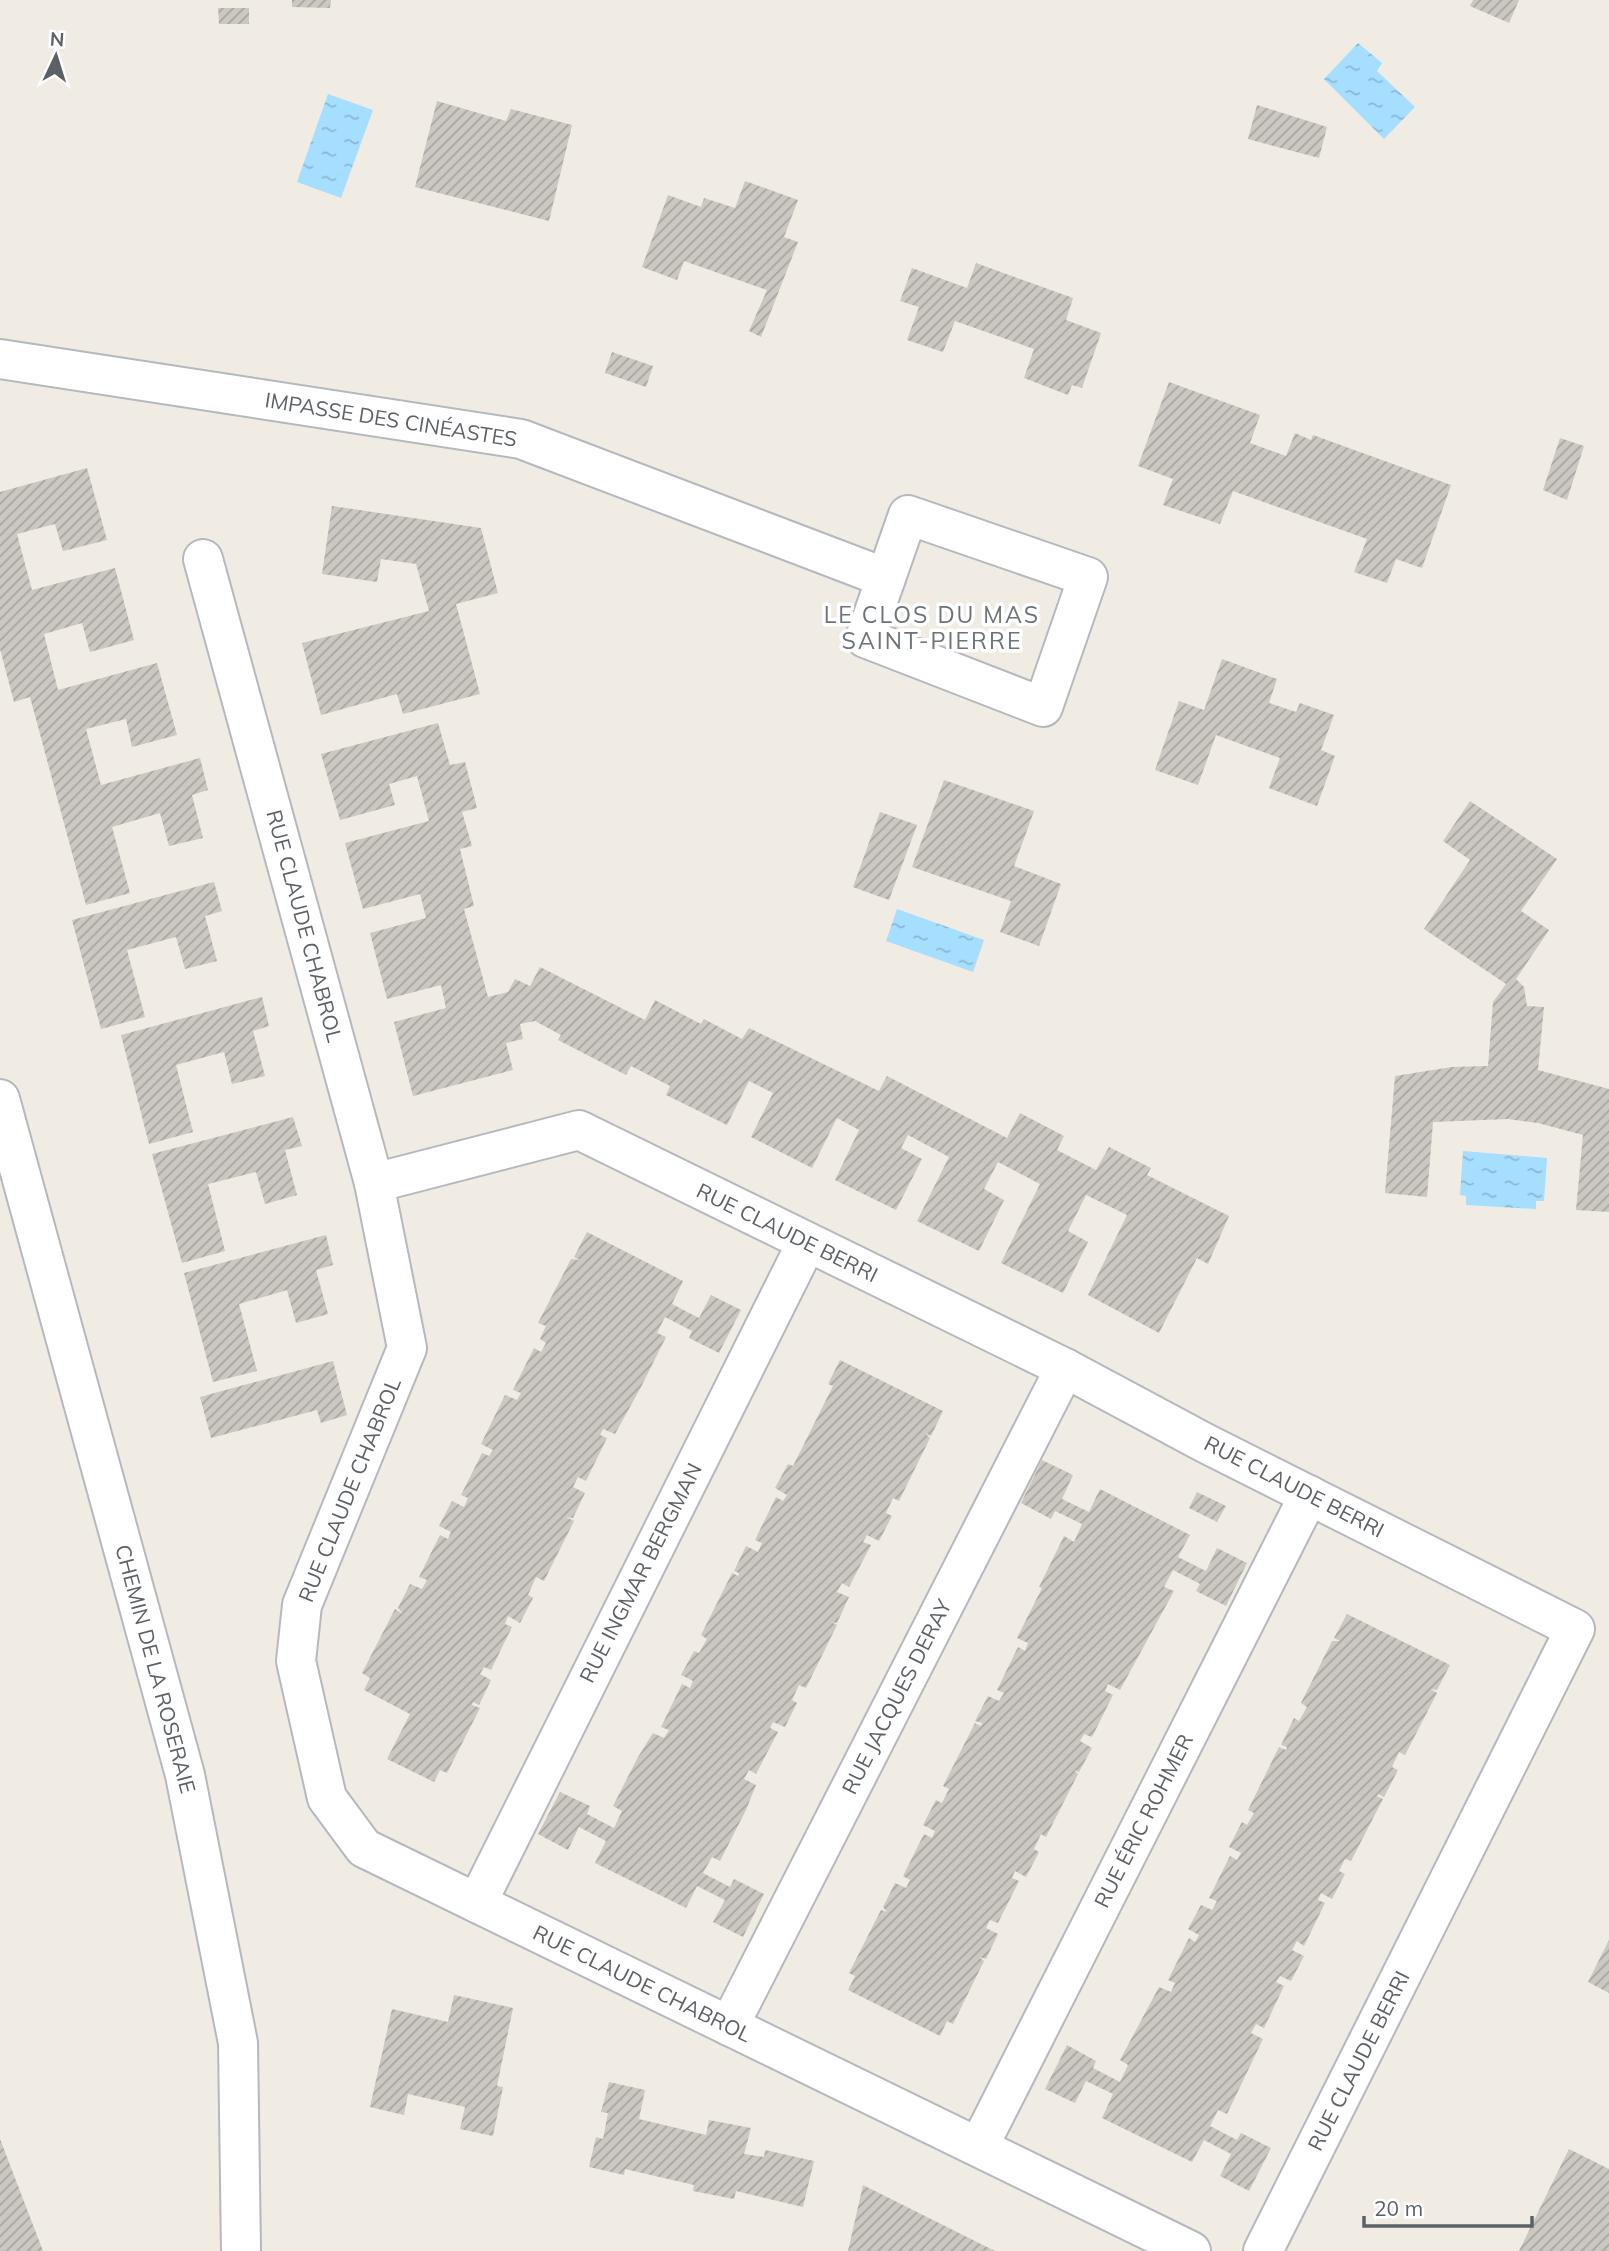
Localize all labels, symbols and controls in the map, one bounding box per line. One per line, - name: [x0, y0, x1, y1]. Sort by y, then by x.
- north arrow: [21, 21, 91, 91]
- text: N: [49, 27, 65, 52]
- street label: IMPASSE DES CINÉASTES: [263, 386, 519, 452]
- district label: LE CLOS DU MAS SAINT-PIERRE: [824, 600, 1040, 655]
- street label: RUE CLAUDE CHABROL: [261, 807, 349, 1045]
- street label: RUE CLAUDE BERRI: [693, 1177, 882, 1287]
- street label: RUE CLAUDE CHABROL: [292, 1373, 406, 1606]
- street label: RUE CLAUDE BERRI: [1200, 1429, 1389, 1543]
- street label: RUE INGMAR BERGMAN: [573, 1458, 707, 1687]
- street label: CHEMIN DE LA ROSERAIE: [110, 1542, 202, 1796]
- street label: RUE JACQUES DERAY: [836, 1595, 957, 1798]
- street label: RUE ÉRIC ROHMER: [1088, 1729, 1198, 1912]
- street label: RUE CLAUDE CHABROL: [529, 1919, 756, 2048]
- street label: RUE CLAUDE BERRI: [1301, 1966, 1415, 2155]
- scale bar: [1364, 2184, 1532, 2228]
- text: 20 m: [1374, 2195, 1423, 2221]

